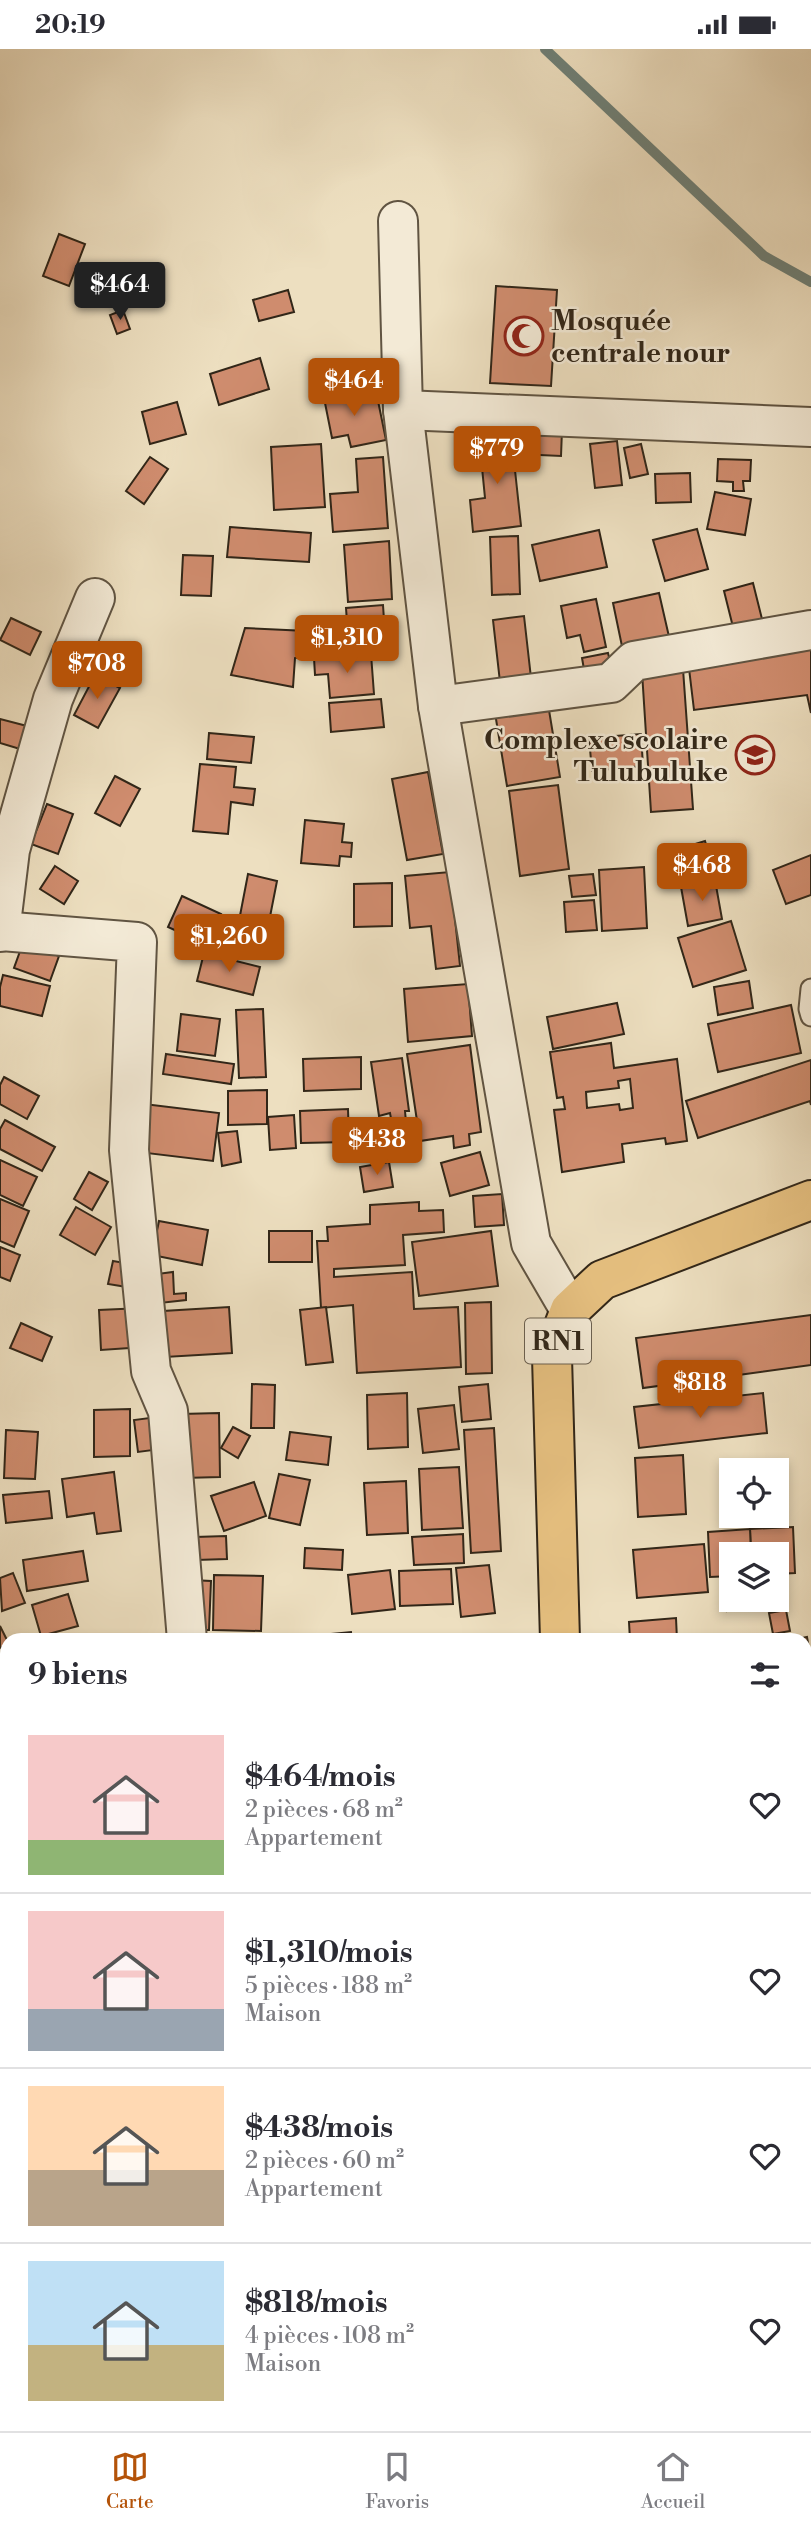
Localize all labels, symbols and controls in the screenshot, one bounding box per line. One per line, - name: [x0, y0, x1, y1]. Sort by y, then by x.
- text: 20:19: [35, 9, 106, 41]
- pin: $464: [79, 263, 161, 322]
- text: $464: [90, 271, 150, 299]
- place label: Mosquée centrale nour: [551, 304, 731, 371]
- mosque icon: Mosquée centrale nour: [503, 315, 545, 357]
- pin: $464: [313, 359, 395, 418]
- text: $464: [324, 367, 384, 395]
- pin: $779: [456, 427, 538, 486]
- text: $779: [470, 435, 524, 463]
- pin: $1,310: [290, 615, 404, 675]
- text: $1,310: [311, 624, 383, 652]
- pin: $708: [56, 641, 138, 701]
- text: $708: [68, 650, 126, 678]
- place label: Complexe scolaire Tulubuluke: [484, 723, 728, 790]
- school or university icon: Complexe scolaire Tulubuluke: [734, 734, 776, 776]
- pin: $468: [661, 843, 743, 903]
- text: $468: [673, 852, 731, 880]
- pin: $1,260: [172, 915, 286, 974]
- text: $1,260: [190, 923, 268, 951]
- pin: $438: [336, 1117, 418, 1177]
- text: $438: [348, 1126, 406, 1154]
- road number: RN1: [525, 1319, 591, 1364]
- pin: $818: [659, 1361, 741, 1420]
- text: $818: [673, 1369, 727, 1397]
- map controls: [719, 1458, 789, 1612]
- button: locate: [719, 1458, 789, 1528]
- button: layers: [719, 1542, 789, 1612]
- text: 9 biens: [28, 1656, 128, 1694]
- icon: filters: [746, 1656, 784, 1694]
- text: $464/mois: [245, 1758, 396, 1796]
- icon: home: [84, 1763, 168, 1847]
- icon: heart: [746, 1786, 784, 1824]
- text: 2 pièces · 68 m²: [245, 1796, 403, 1824]
- text: Appartement: [245, 1824, 383, 1852]
- text: $1,310/mois: [245, 1934, 413, 1972]
- icon: home: [84, 1939, 168, 2023]
- icon: heart: [746, 1962, 784, 2000]
- text: 5 pièces · 188 m²: [245, 1972, 412, 2000]
- text: Maison: [245, 2000, 321, 2028]
- text: $438/mois: [245, 2109, 393, 2147]
- icon: home: [84, 2114, 168, 2198]
- icon: heart: [746, 2137, 784, 2175]
- text: 2 pièces · 60 m²: [245, 2147, 404, 2175]
- text: Appartement: [245, 2175, 383, 2203]
- text: $818/mois: [245, 2284, 388, 2322]
- icon: home: [84, 2289, 168, 2373]
- icon: heart: [746, 2312, 784, 2350]
- text: 4 pièces · 108 m²: [245, 2322, 414, 2350]
- text: Maison: [245, 2350, 321, 2378]
- tab: Carte: [106, 2448, 154, 2514]
- tab: Favoris: [365, 2448, 429, 2514]
- tab: Accueil: [641, 2448, 705, 2514]

